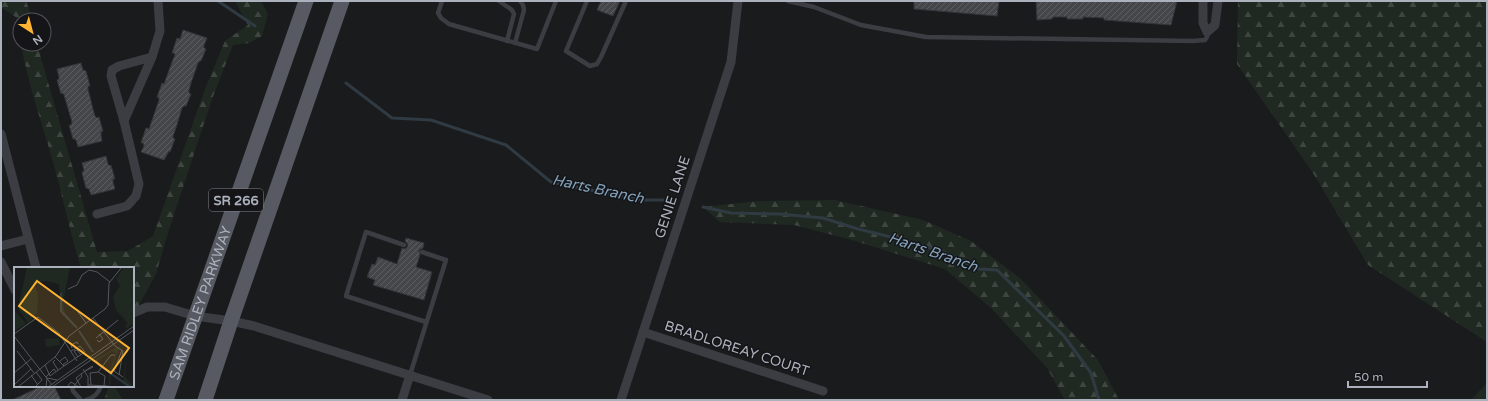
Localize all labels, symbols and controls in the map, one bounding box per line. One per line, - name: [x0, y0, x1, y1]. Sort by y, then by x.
- north arrow: [12, 12, 52, 52]
- text: N: [30, 32, 45, 48]
- street label: GENIE LANE: [651, 154, 694, 241]
- water label: Harts Branch: [551, 171, 646, 208]
- road number: SR 266: [209, 189, 263, 211]
- street label: SAM RIDLEY PARKWAY: [166, 224, 235, 382]
- water label: Harts Branch: [886, 228, 981, 276]
- inset map: [14, 267, 134, 387]
- street label: BRADLOREAY COURT: [662, 317, 812, 380]
- scale bar: [1348, 363, 1427, 389]
- text: 50 m: [1354, 370, 1383, 384]

